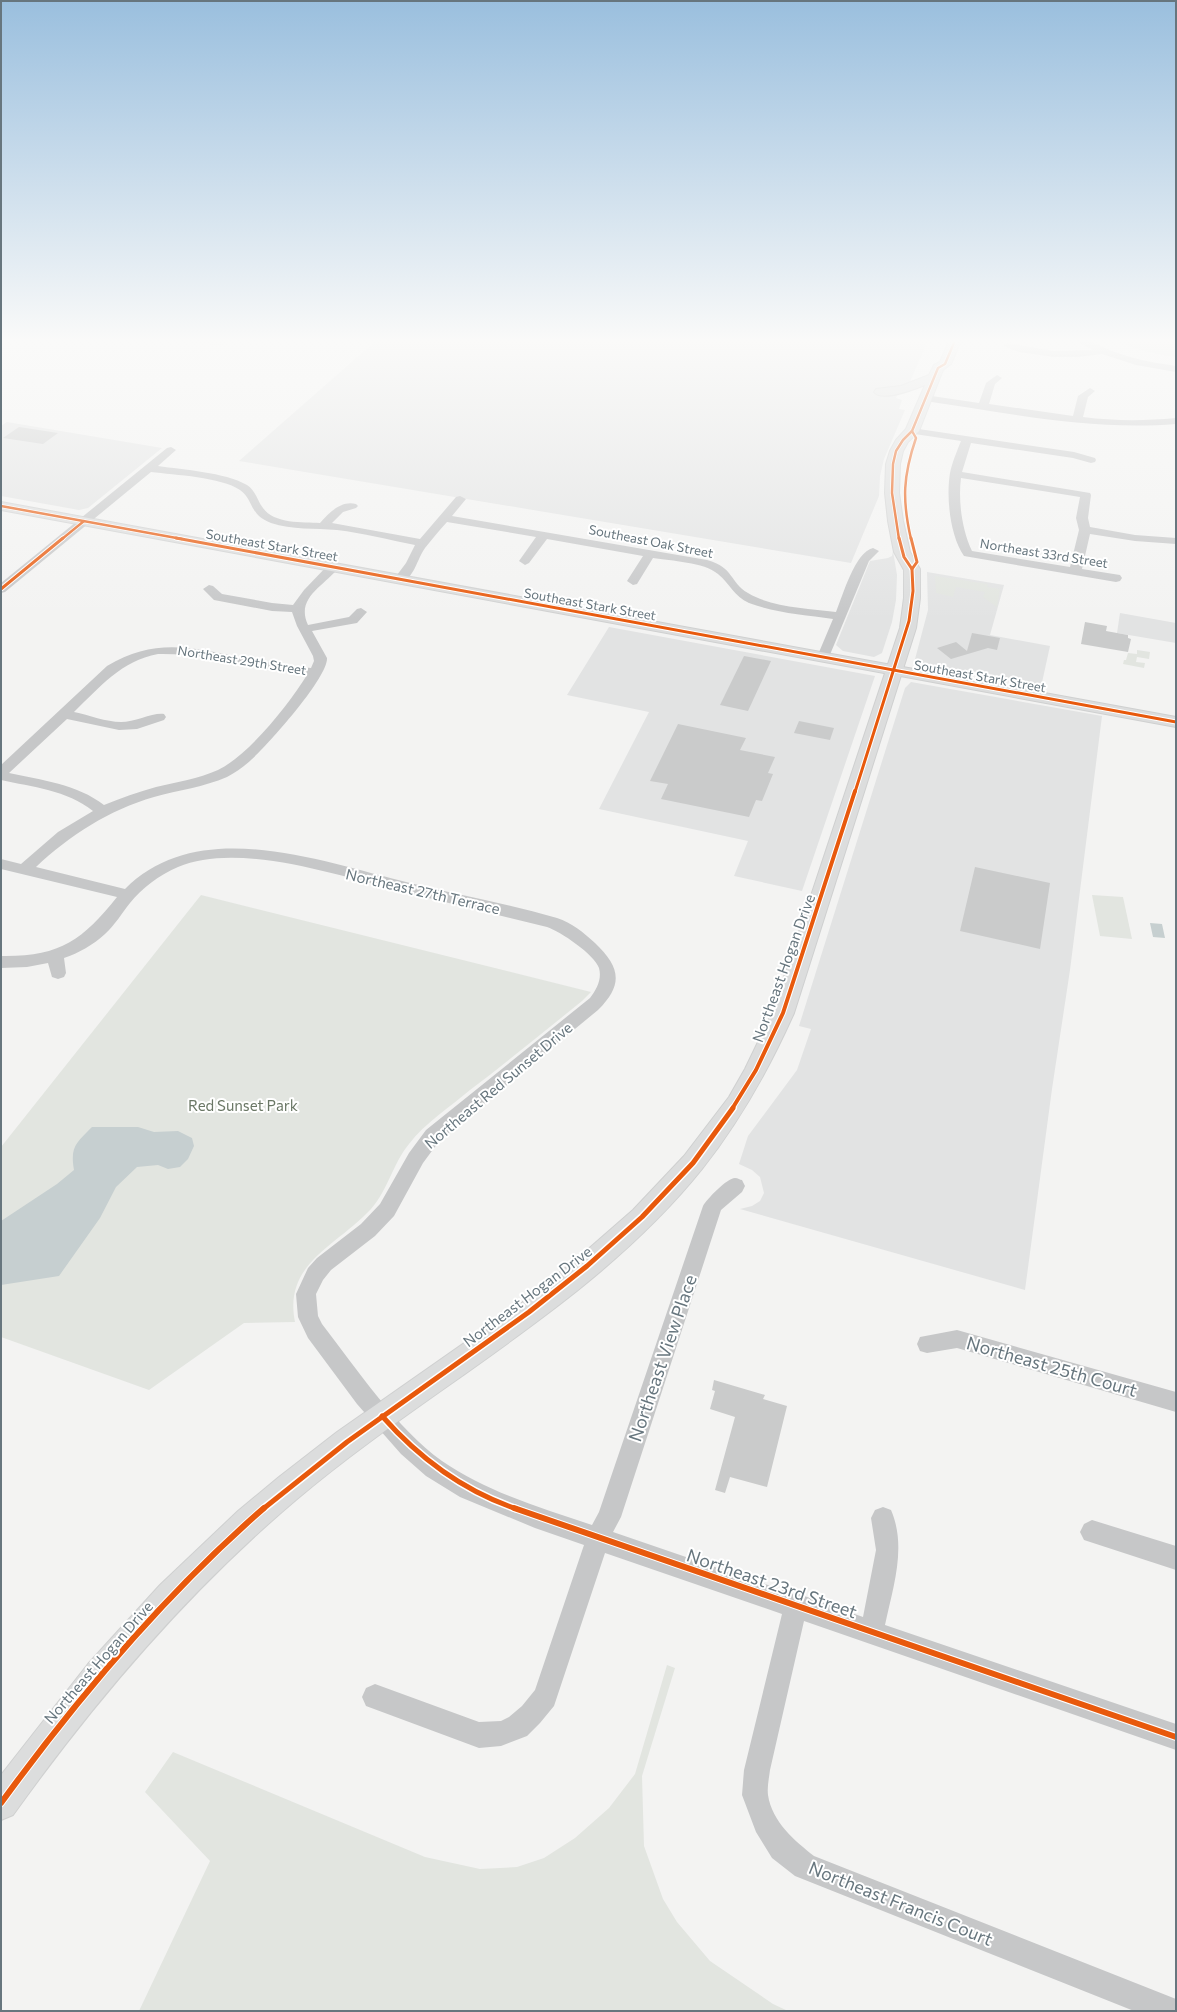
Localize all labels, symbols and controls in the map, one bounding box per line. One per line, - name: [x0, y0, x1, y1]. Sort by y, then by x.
- street label: Southeast Oak Street: [587, 521, 715, 561]
- street label: Southeast Stark Street: [205, 525, 339, 565]
- street label: Northeast 33rd Street: [979, 535, 1109, 571]
- street label: Southeast Stark Street: [523, 584, 657, 624]
- street label: Northeast 29th Street: [177, 642, 307, 678]
- street label: Southeast Stark Street: [913, 656, 1047, 696]
- street label: Northeast 27th Terrace: [344, 864, 502, 918]
- street label: Northeast Hogan Drive: [748, 891, 818, 1045]
- street label: Northeast Red Sunset Drive: [420, 1018, 576, 1152]
- park label: Red Sunset Park: [188, 1096, 298, 1114]
- street label: Northeast Hogan Drive: [459, 1242, 595, 1350]
- street label: Northeast View Place: [623, 1272, 701, 1444]
- street label: Northeast 25th Court: [964, 1331, 1140, 1401]
- street label: Northeast 23rd Street: [684, 1543, 860, 1623]
- street label: Northeast Hogan Drive: [40, 1597, 156, 1727]
- street label: Northeast Francis Court: [806, 1856, 996, 1950]

